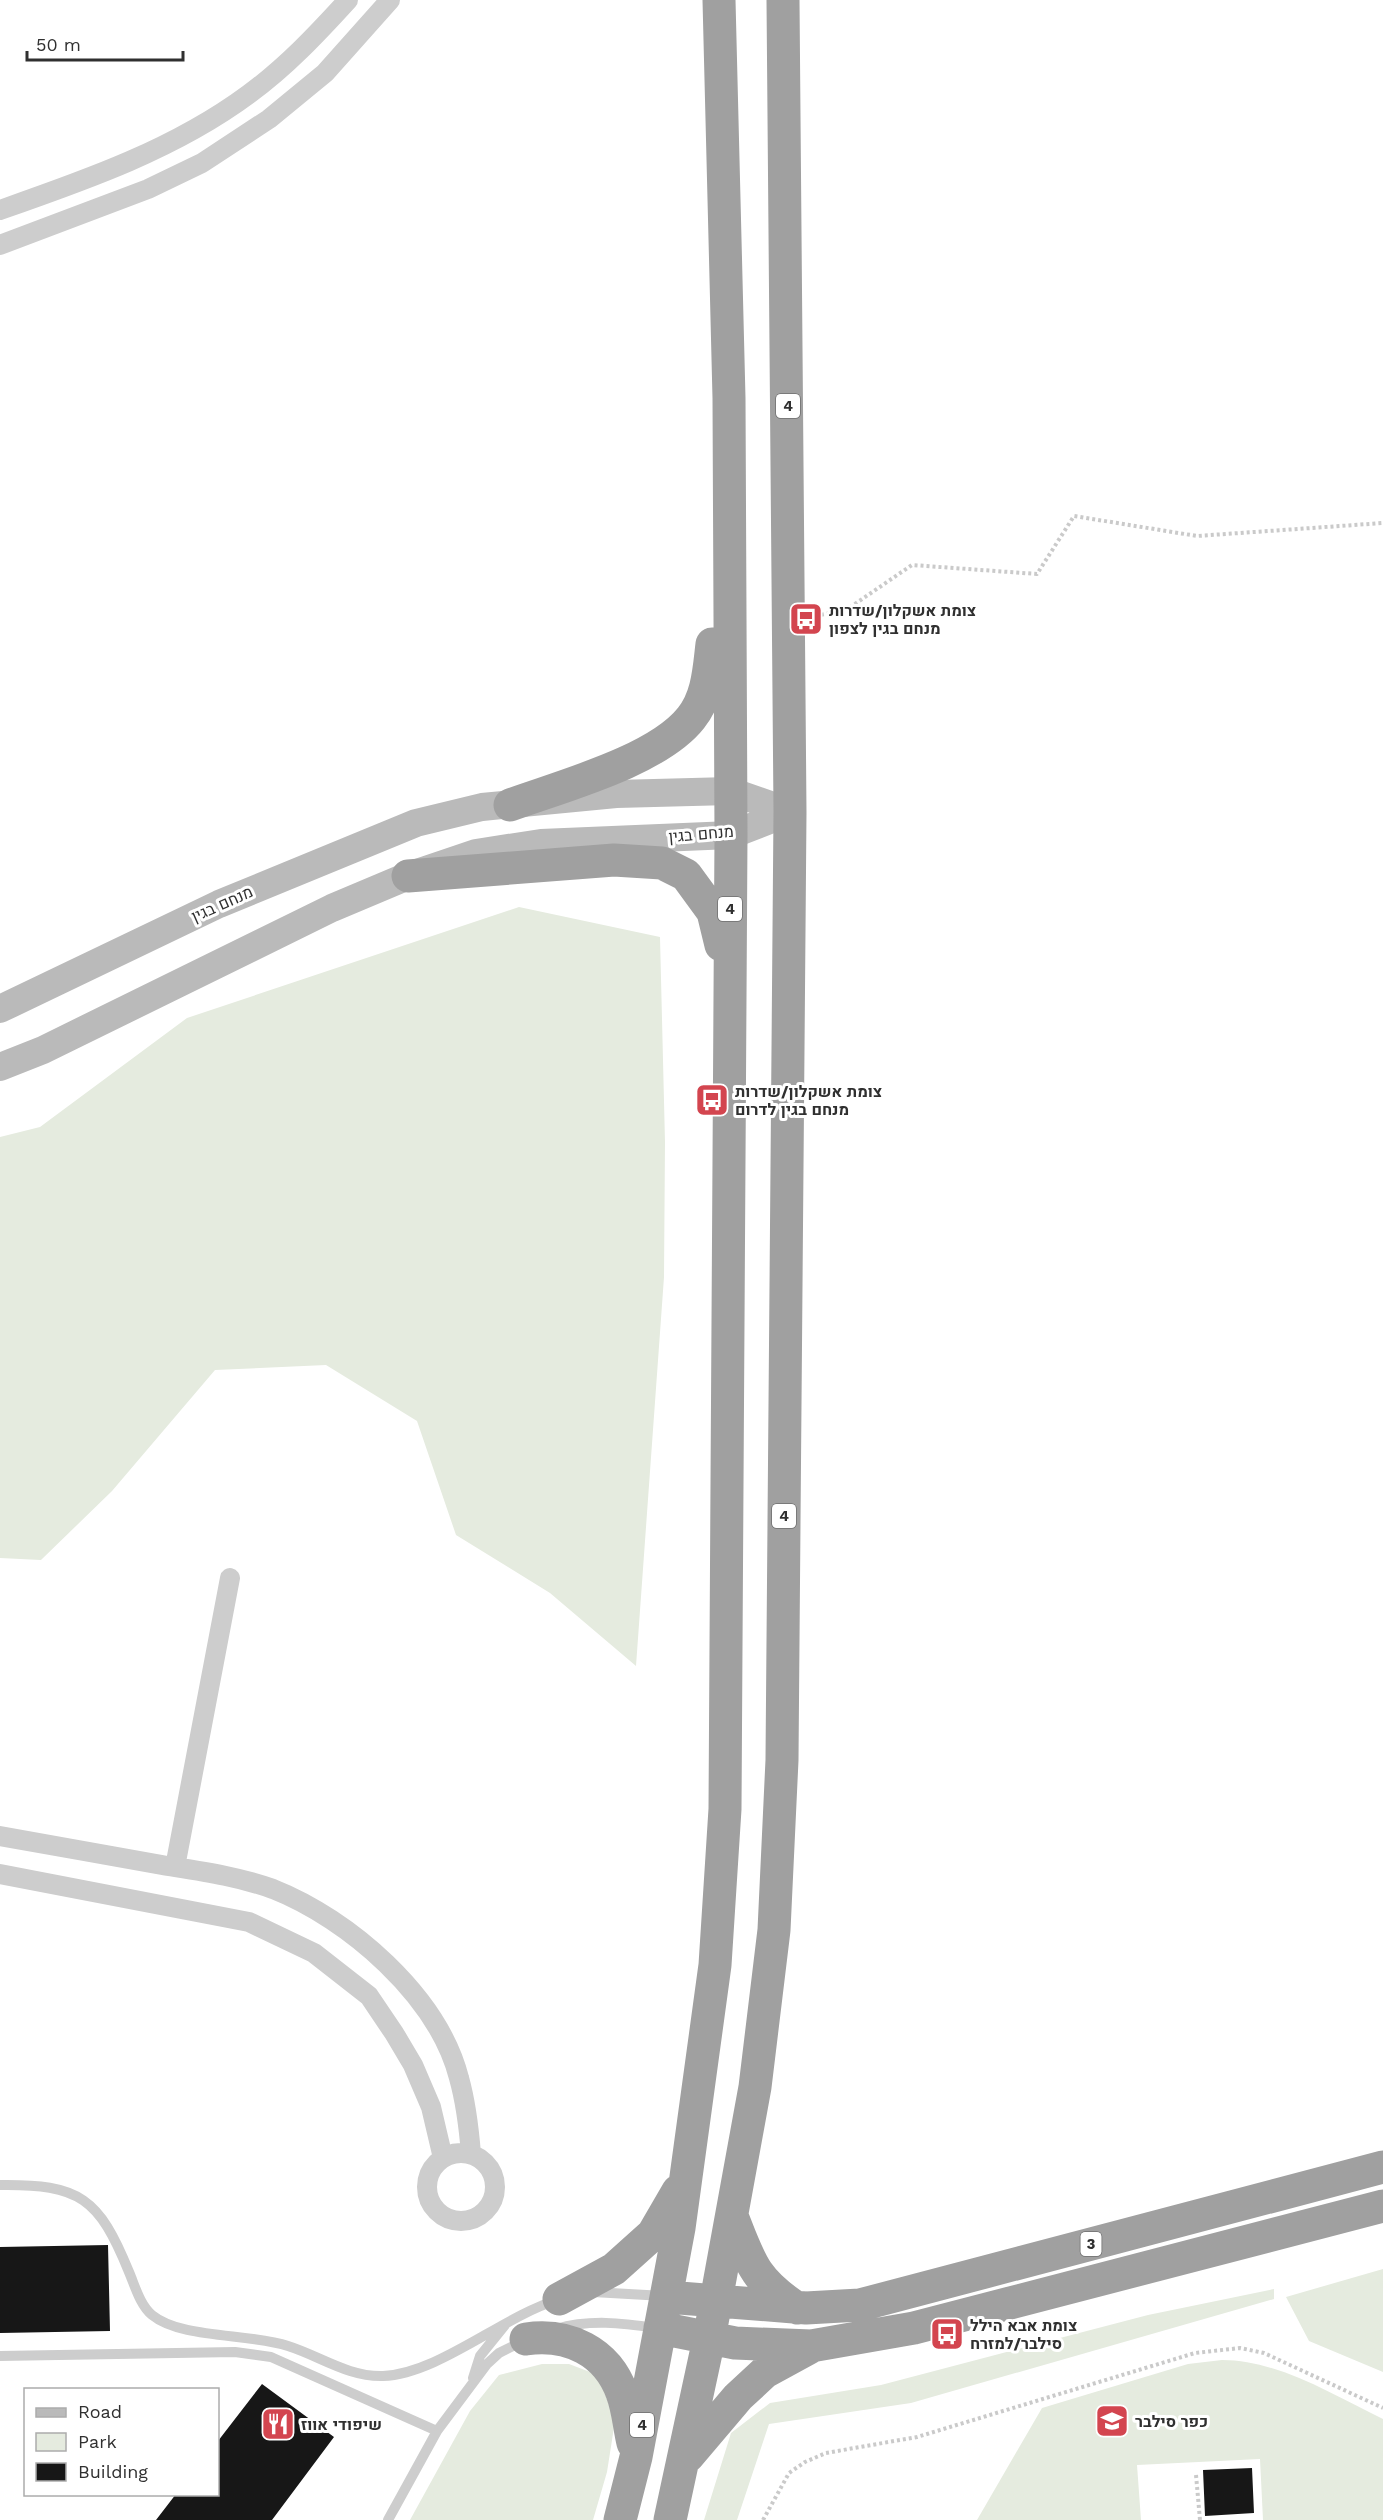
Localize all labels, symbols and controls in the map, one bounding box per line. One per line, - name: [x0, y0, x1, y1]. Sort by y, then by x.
- scale bar: [27, 24, 183, 62]
- text: 50 m: [36, 34, 81, 55]
- road number: 4: [776, 394, 800, 418]
- bus stop icon: צומת אשקלון/שדרות מנחם בגין לצפון: [788, 601, 824, 637]
- place label: צומת אשקלון/שדרות מנחם בגין לצפון: [829, 601, 976, 638]
- street label: מנחם בגין: [668, 822, 734, 846]
- street label: מנחם בגין: [188, 882, 256, 926]
- road number: 4: [718, 897, 742, 921]
- bus stop icon: צומת אשקלון/שדרות מנחם בגין לדרום: [694, 1082, 730, 1118]
- place label: צומת אשקלון/שדרות מנחם בגין לדרום: [735, 1082, 882, 1119]
- road number: 4: [772, 1504, 796, 1528]
- road number: 3: [1080, 2232, 1102, 2256]
- bus stop icon: צומת אבא הילל סילבר/למזרח: [929, 2316, 965, 2352]
- place label: צומת אבא הילל סילבר/למזרח: [970, 2316, 1077, 2353]
- legend: [24, 2388, 219, 2496]
- text: Road: [78, 2401, 122, 2422]
- school or university icon: כפר סילבר: [1094, 2403, 1130, 2439]
- restaurant icon: שיפודי אווז: [260, 2406, 296, 2442]
- place label: כפר סילבר: [1135, 2412, 1208, 2431]
- road number: 4: [630, 2413, 654, 2437]
- place label: שיפודי אווז: [301, 2415, 382, 2434]
- text: Park: [78, 2431, 117, 2452]
- text: Building: [78, 2461, 148, 2482]

